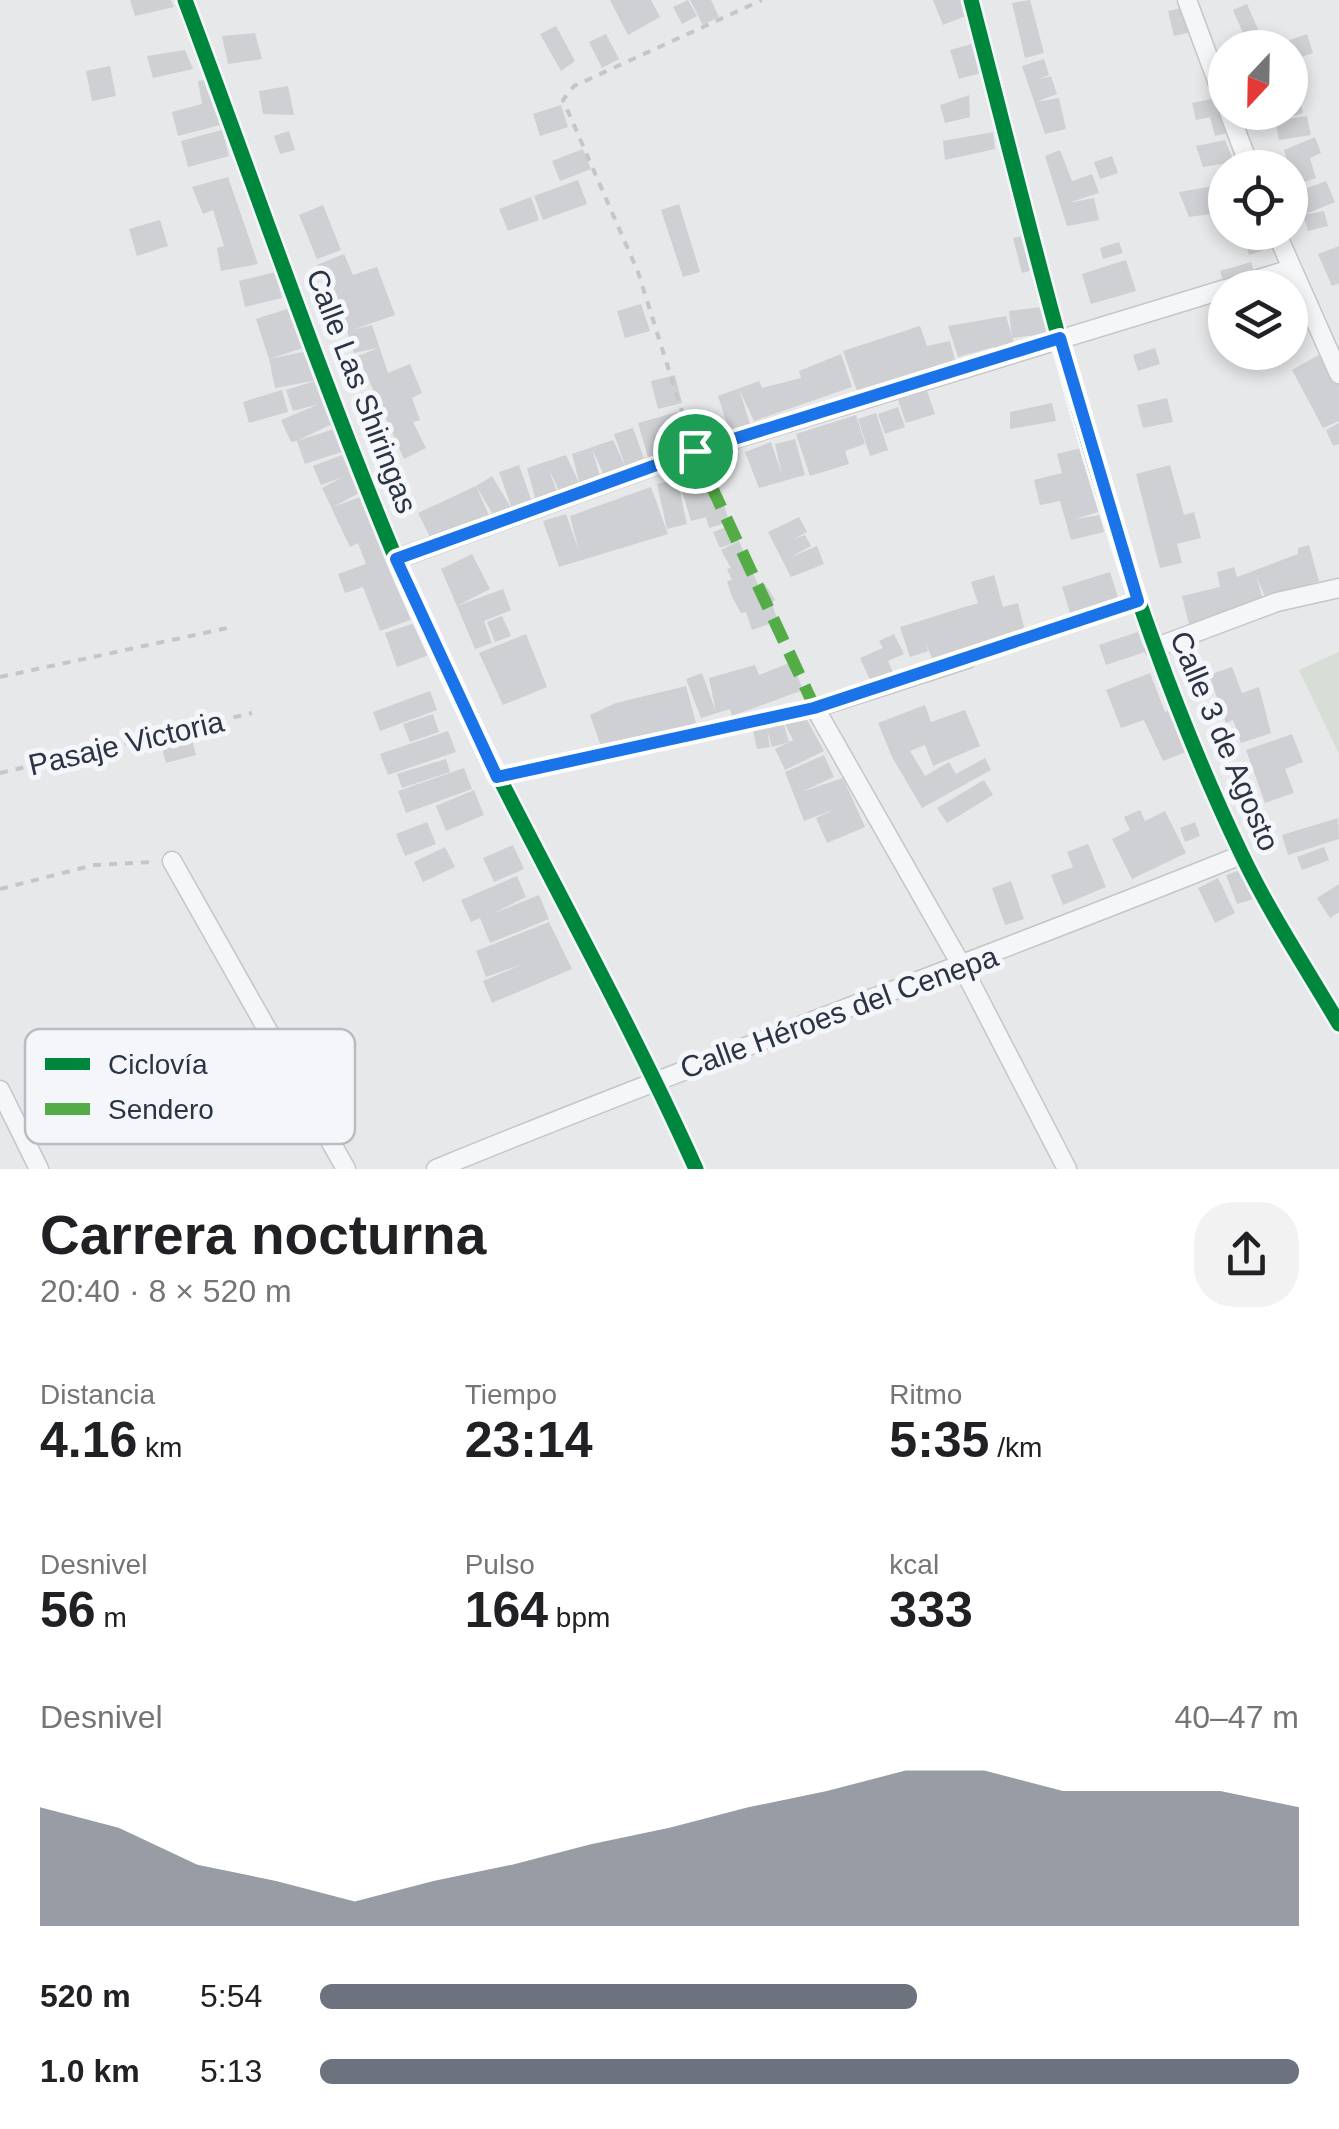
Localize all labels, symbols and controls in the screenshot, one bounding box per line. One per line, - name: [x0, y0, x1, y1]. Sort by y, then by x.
- north arrow: [1208, 30, 1308, 130]
- map controls: [1208, 30, 1308, 370]
- button: locate: [1208, 150, 1308, 250]
- street label: Calle Las Shiringas: [300, 264, 424, 518]
- button: layers: [1208, 270, 1308, 370]
- pin: [653, 409, 738, 494]
- icon: arrive: [668, 424, 723, 479]
- street label: Calle 3 de Agosto: [1164, 626, 1286, 856]
- street label: Pasaje Victoria: [25, 704, 227, 782]
- street label: Calle Héroes del Cenepa: [676, 939, 1002, 1085]
- legend: [25, 1029, 355, 1144]
- text: Ciclovía: [108, 1049, 208, 1080]
- text: Sendero: [108, 1094, 214, 1125]
- button: share: [1194, 1202, 1299, 1307]
- text: Carrera nocturna: [40, 1204, 486, 1266]
- text: 20:40 · 8 × 520 m: [40, 1273, 292, 1309]
- text: Distancia: [40, 1379, 155, 1410]
- text: Tiempo: [465, 1379, 557, 1410]
- text: Ritmo: [889, 1379, 962, 1410]
- text: 4.16: [40, 1412, 137, 1468]
- text: 23:14: [465, 1412, 593, 1468]
- text: 5:35: [889, 1412, 989, 1468]
- text: km: [137, 1432, 182, 1463]
- text: /km: [989, 1432, 1042, 1463]
- text: Desnivel: [40, 1549, 147, 1580]
- text: Pulso: [465, 1549, 535, 1580]
- text: kcal: [889, 1549, 939, 1580]
- text: 56: [40, 1582, 96, 1638]
- text: 164: [465, 1582, 548, 1638]
- text: 333: [889, 1582, 973, 1638]
- text: m: [96, 1602, 127, 1633]
- text: bpm: [548, 1602, 610, 1633]
- text: Desnivel: [40, 1699, 163, 1735]
- text: 40–47 m: [1174, 1699, 1299, 1735]
- text: 520 m: [40, 1978, 131, 2014]
- text: 5:54: [200, 1978, 262, 2014]
- text: 1.0 km: [40, 2053, 140, 2089]
- text: 5:13: [200, 2053, 262, 2089]

